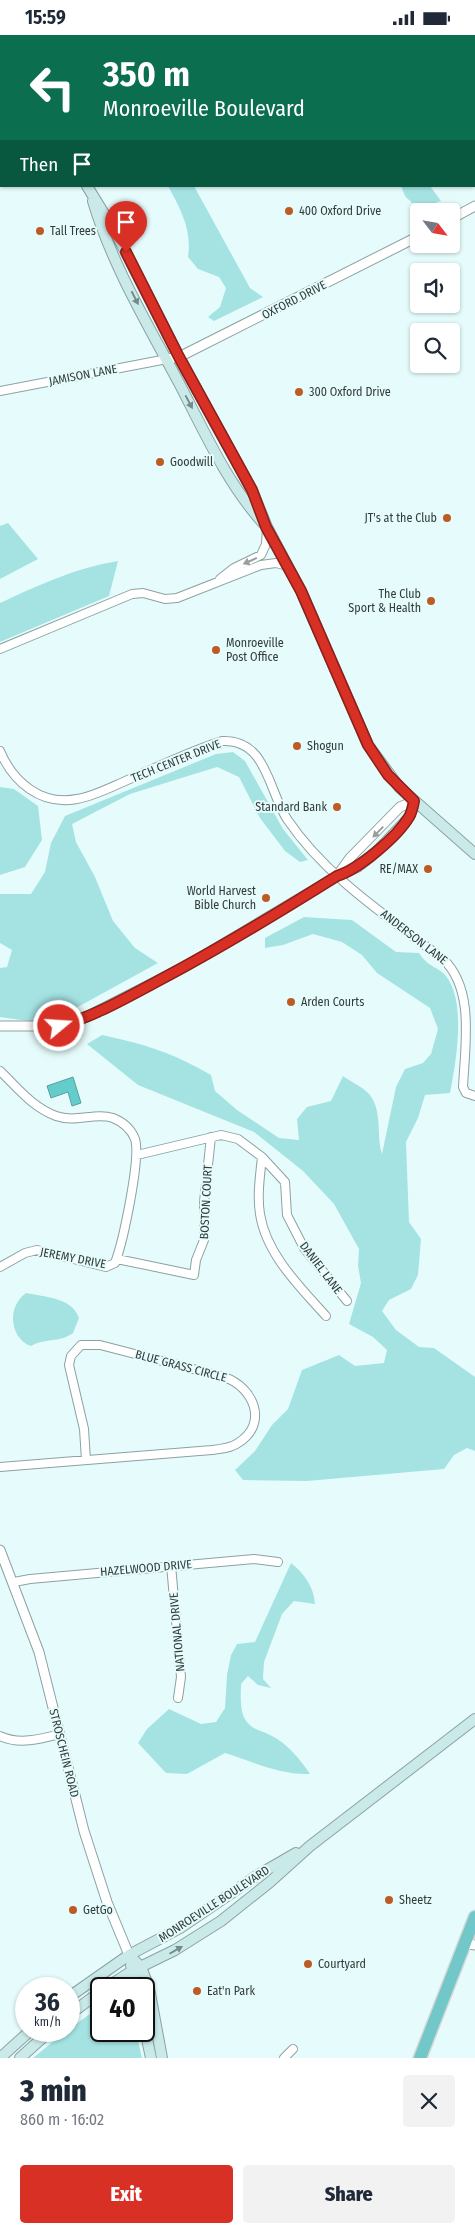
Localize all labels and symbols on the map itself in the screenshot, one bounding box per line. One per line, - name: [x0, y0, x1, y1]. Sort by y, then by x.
- pin: [105, 201, 147, 252]
- north arrow: [410, 203, 460, 253]
- place label: 400 Oxford Drive: [299, 204, 381, 218]
- marker: 400 Oxford Drive: [283, 205, 295, 217]
- place label: Tall Trees: [50, 224, 96, 238]
- marker: Tall Trees: [34, 225, 46, 237]
- street label: OXFORD DRIVE: [259, 278, 329, 322]
- one-way arrow: [131, 290, 139, 305]
- street label: JAMISON LANE: [48, 361, 119, 388]
- place label: 300 Oxford Drive: [309, 385, 391, 399]
- marker: 300 Oxford Drive: [293, 386, 305, 398]
- one-way arrow: [185, 395, 193, 410]
- place label: Goodwill: [170, 455, 213, 469]
- marker: Goodwill: [154, 456, 166, 468]
- place label: JT's at the Club: [364, 511, 437, 525]
- marker: JT's at the Club: [441, 512, 453, 524]
- one-way arrow: [243, 558, 257, 566]
- place label: The Club Sport & Health: [348, 587, 421, 615]
- marker: The Club Sport & Health: [425, 595, 437, 607]
- place label: Monroeville Post Office: [226, 636, 284, 664]
- marker: Monroeville Post Office: [210, 644, 222, 656]
- street label: TECH CENTER DRIVE: [129, 737, 223, 785]
- place label: Shogun: [307, 739, 344, 753]
- marker: Shogun: [291, 740, 303, 752]
- place label: Standard Bank: [255, 800, 327, 814]
- marker: Standard Bank: [331, 801, 343, 813]
- one-way arrow: [372, 826, 384, 838]
- place label: RE/MAX: [380, 862, 418, 876]
- marker: RE/MAX: [422, 863, 434, 875]
- place label: World Harvest Bible Church: [187, 884, 256, 912]
- marker: World Harvest Bible Church: [260, 892, 272, 904]
- street label: ANDERSON LANE: [378, 907, 450, 968]
- place label: Arden Courts: [301, 995, 364, 1009]
- marker: Arden Courts: [285, 996, 297, 1008]
- position arrow: [32, 999, 84, 1051]
- street label: BOSTON COURT: [197, 1164, 215, 1240]
- street label: DANIEL LANE: [297, 1239, 345, 1297]
- street label: JEREMY DRIVE: [39, 1245, 107, 1271]
- street label: BLUE GRASS CIRCLE: [134, 1347, 229, 1385]
- street label: HAZELWOOD DRIVE: [100, 1557, 193, 1579]
- street label: NATIONAL DRIVE: [167, 1591, 187, 1672]
- street label: STROSCHEIN ROAD: [46, 1707, 82, 1799]
- street label: MONROEVILLE BOULEVARD: [156, 1863, 272, 1945]
- place label: Sheetz: [399, 1893, 432, 1907]
- marker: Sheetz: [383, 1894, 395, 1906]
- place label: GetGo: [83, 1903, 113, 1917]
- marker: GetGo: [67, 1904, 79, 1916]
- one-way arrow: [169, 1945, 182, 1954]
- place label: Courtyard: [318, 1957, 366, 1971]
- marker: Courtyard: [302, 1958, 314, 1970]
- speed limit sign: 40: [90, 1977, 155, 2042]
- place label: Eat'n Park: [207, 1984, 255, 1998]
- marker: Eat'n Park: [191, 1985, 203, 1997]

